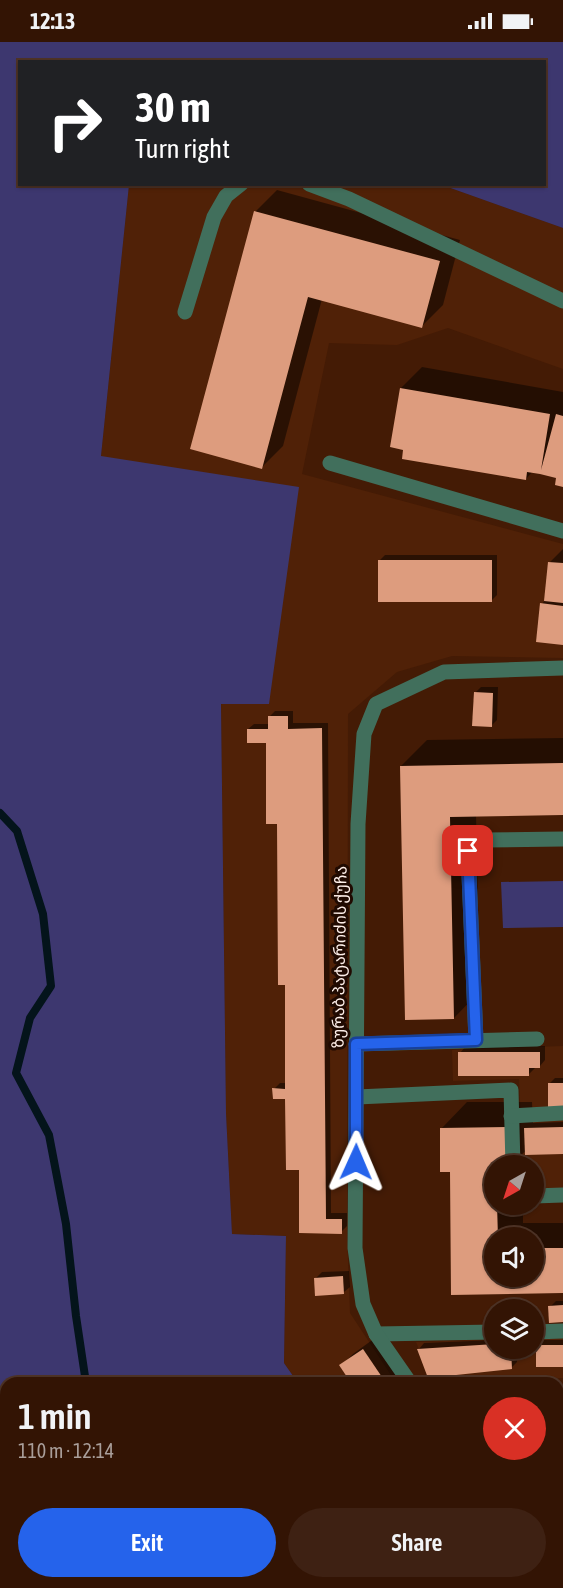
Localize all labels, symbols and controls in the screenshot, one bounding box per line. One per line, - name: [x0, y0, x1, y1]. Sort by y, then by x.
- text: 12:13: [30, 8, 75, 34]
- text: 30 m: [135, 83, 210, 131]
- icon: right: [36, 84, 114, 162]
- text: Turn right: [135, 133, 230, 164]
- pin: [442, 825, 493, 876]
- icon: arrive: [451, 834, 484, 867]
- street label: ზურაბ პატარიძის ქუჩა: [328, 866, 351, 1048]
- position arrow: [324, 1130, 388, 1194]
- north arrow: [484, 1155, 544, 1215]
- map controls: [484, 1155, 544, 1359]
- button: sound: [484, 1227, 544, 1287]
- button: layers: [484, 1299, 544, 1359]
- text: 1 min: [18, 1395, 92, 1437]
- button: close: [483, 1397, 546, 1460]
- text: 110 m · 12:14: [18, 1439, 114, 1462]
- button: Exit: [18, 1508, 276, 1577]
- button: Share: [288, 1508, 546, 1577]

